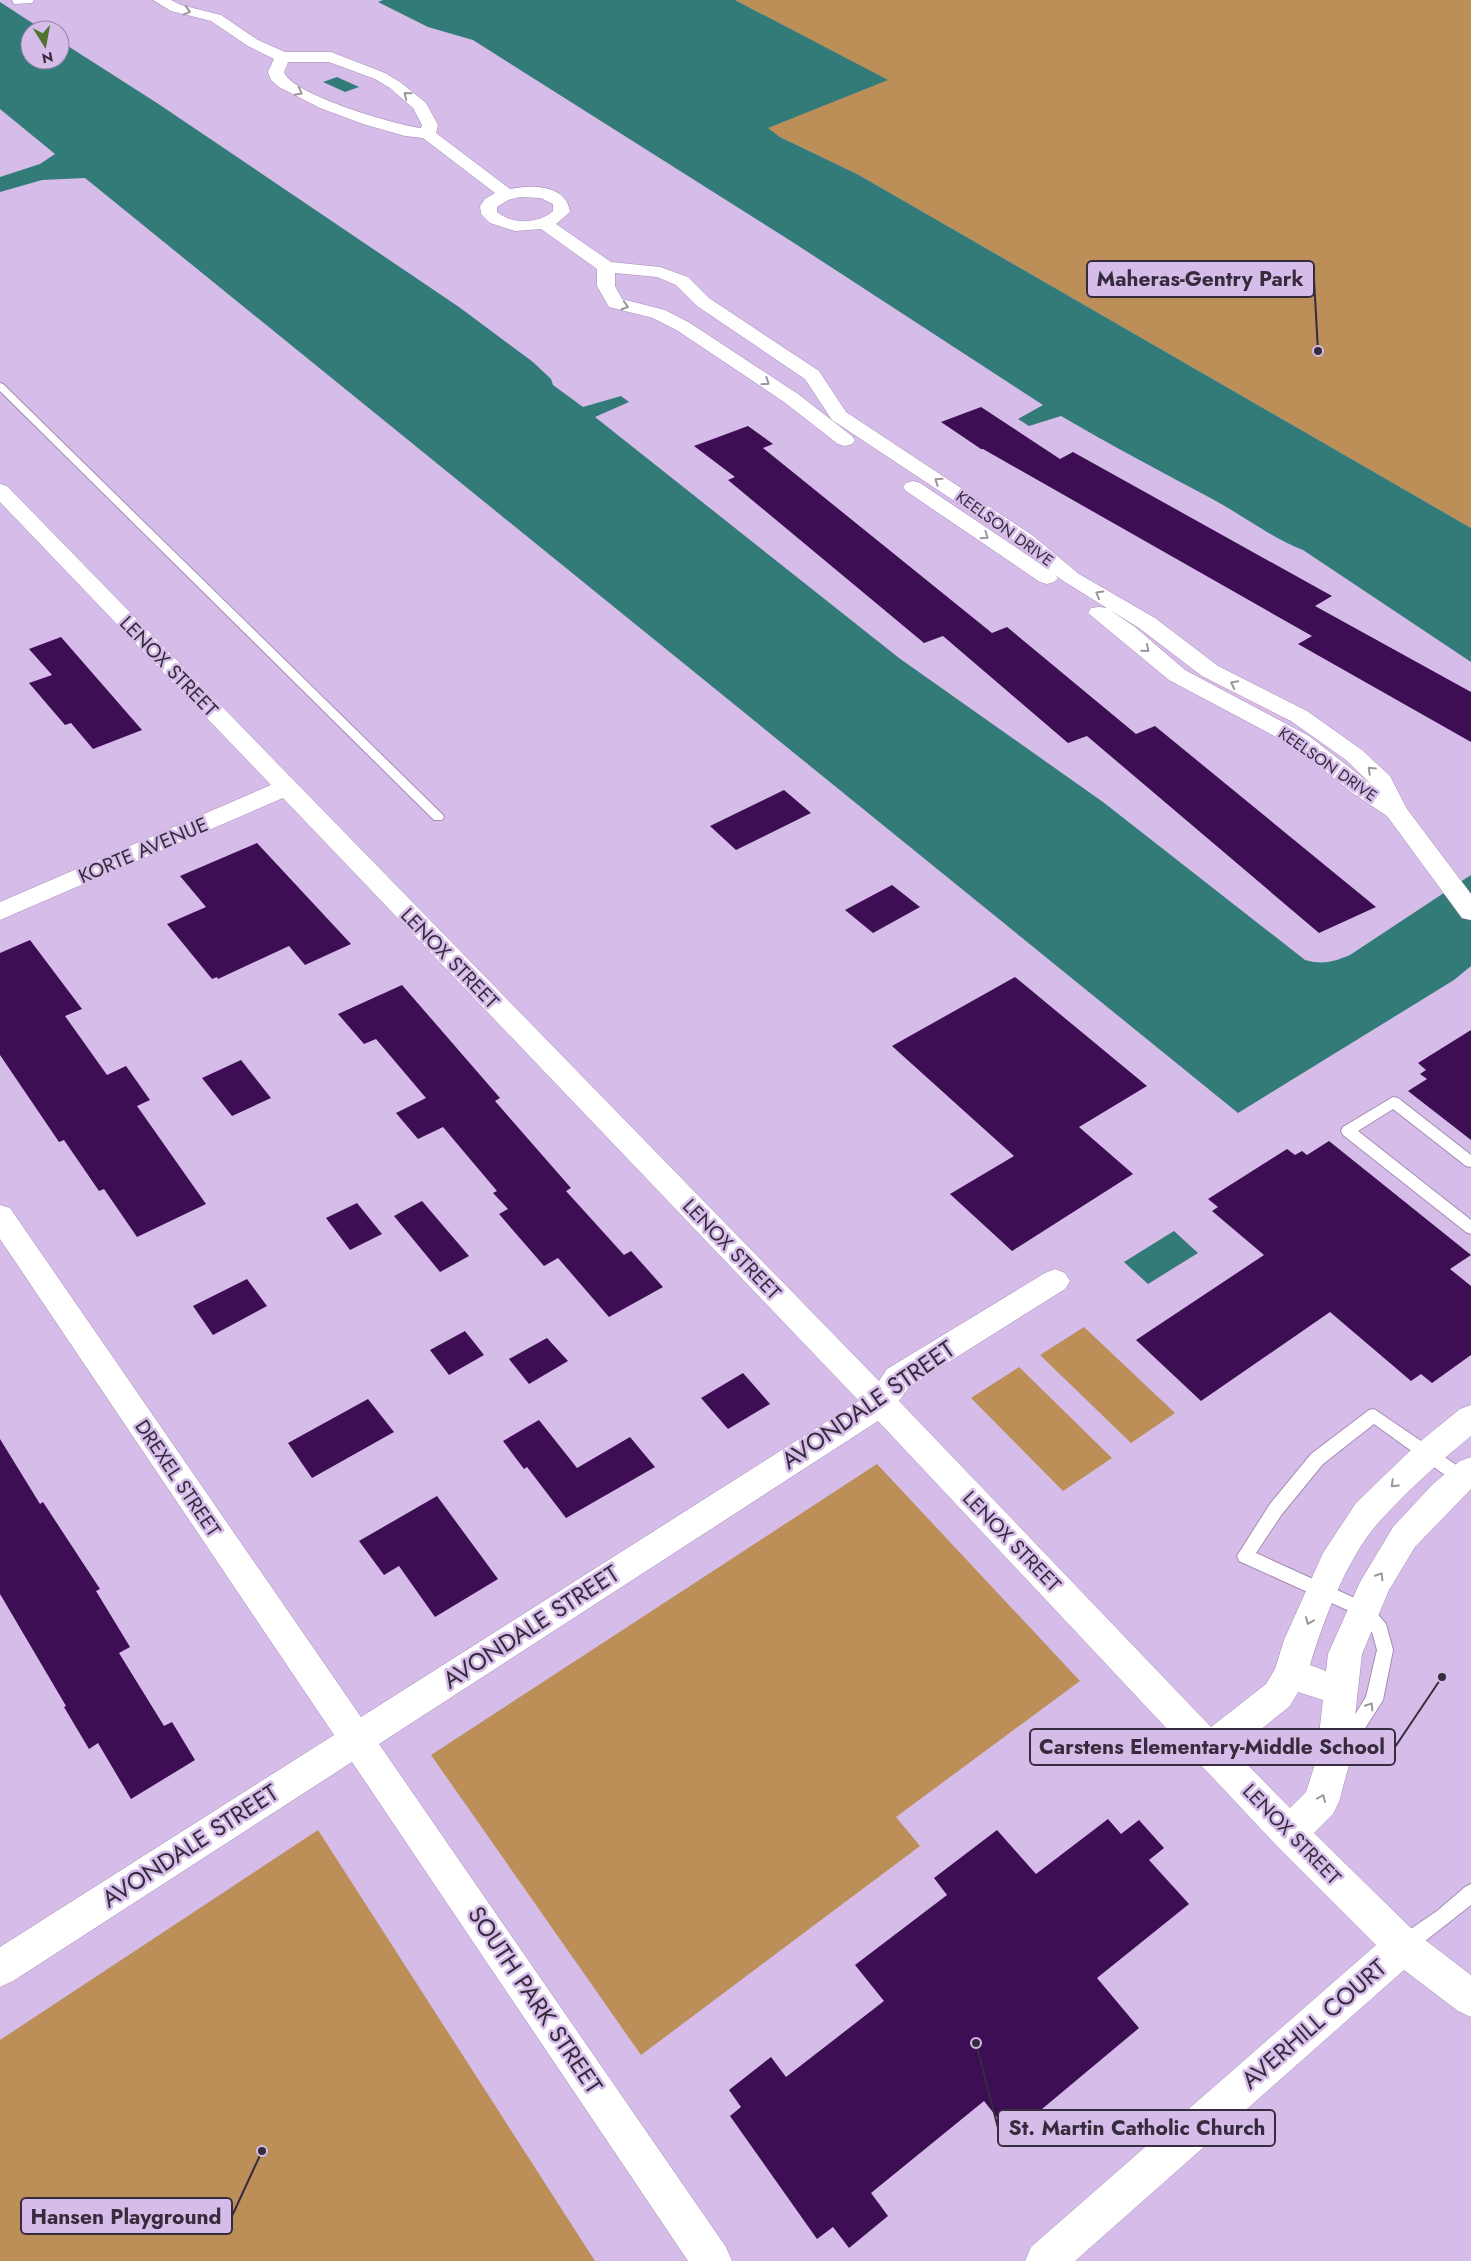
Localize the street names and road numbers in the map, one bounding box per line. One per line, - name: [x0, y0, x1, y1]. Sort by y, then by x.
- street label: KEELSON DRIVE: [951, 485, 1058, 572]
- street label: LENOX STREET: [113, 609, 225, 724]
- street label: KEELSON DRIVE: [1274, 722, 1382, 807]
- street label: KORTE AVENUE: [74, 810, 212, 891]
- street label: LENOX STREET: [394, 901, 506, 1016]
- street label: LENOX STREET: [676, 1192, 788, 1307]
- street label: AVONDALE STREET: [774, 1332, 961, 1478]
- street label: DREXEL STREET: [128, 1414, 228, 1543]
- street label: LENOX STREET: [956, 1484, 1068, 1599]
- street label: AVONDALE STREET: [435, 1556, 626, 1697]
- street label: AVONDALE STREET: [94, 1775, 285, 1916]
- street label: LENOX STREET: [1236, 1777, 1348, 1892]
- street label: SOUTH PARK STREET: [460, 1899, 611, 2100]
- street label: AVERHILL COURT: [1233, 1950, 1394, 2097]

